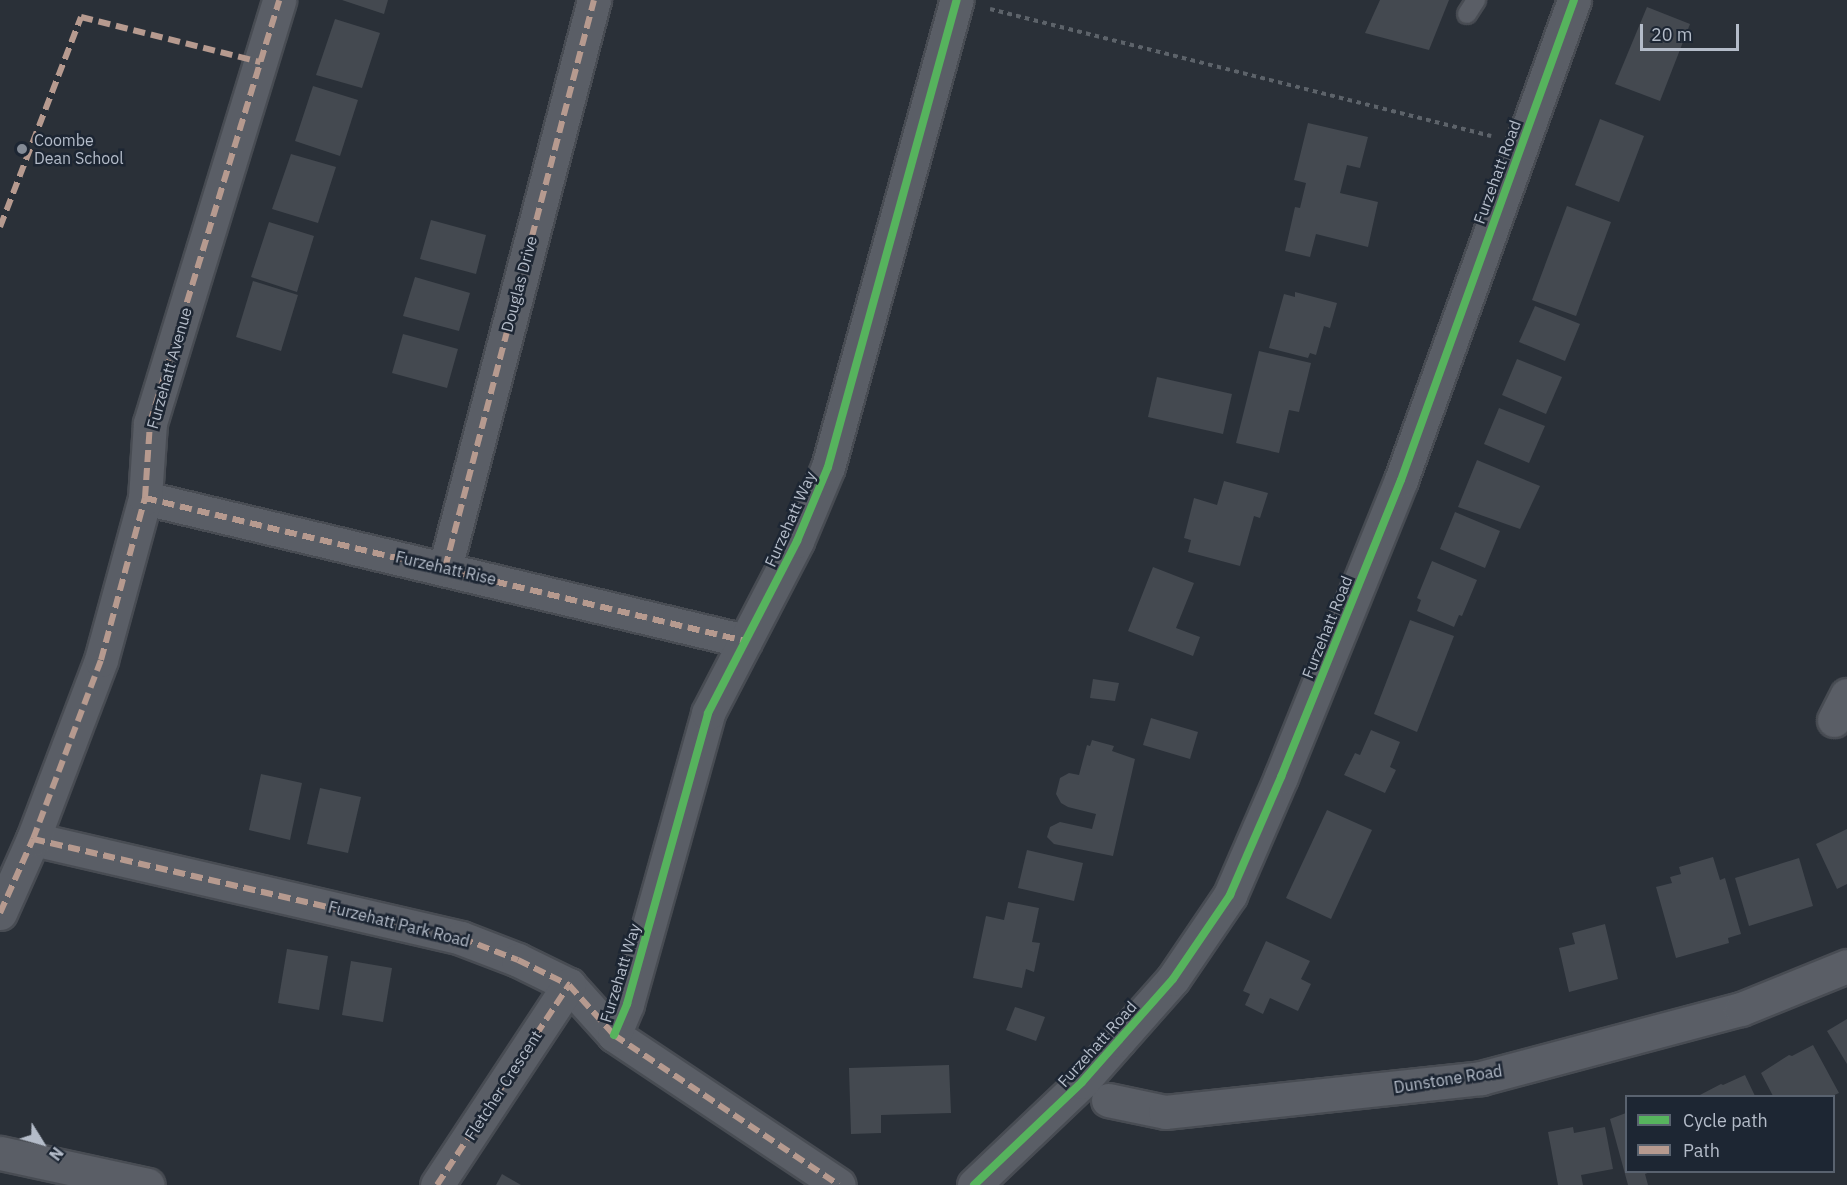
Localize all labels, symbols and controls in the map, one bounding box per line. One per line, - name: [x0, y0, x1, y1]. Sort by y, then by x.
- scale bar: [1643, 12, 1742, 50]
- text: 20 m: [1651, 23, 1693, 46]
- street label: Furzehatt Road: [1469, 118, 1525, 226]
- place label: Coombe Dean School: [34, 130, 124, 168]
- marker: Coombe Dean School: [15, 142, 29, 156]
- street label: Douglas Drive: [497, 234, 541, 334]
- street label: Furzehatt Avenue: [142, 305, 196, 431]
- street label: Furzehatt Way: [760, 468, 820, 570]
- street label: Furzehatt Rise: [394, 547, 498, 589]
- street label: Furzehatt Road: [1298, 573, 1356, 681]
- street label: Furzehatt Park Road: [326, 897, 472, 951]
- street label: Furzehatt Way: [596, 921, 644, 1025]
- street label: Furzehatt Road: [1053, 997, 1141, 1091]
- street label: Fletcher Crescent: [460, 1027, 546, 1143]
- street label: Dunstone Road: [1392, 1061, 1504, 1097]
- legend: [1625, 1095, 1835, 1173]
- text: Cycle path: [1683, 1109, 1768, 1132]
- north arrow: [12, 1113, 72, 1173]
- text: Path: [1683, 1139, 1720, 1162]
- text: N: [45, 1143, 68, 1164]

